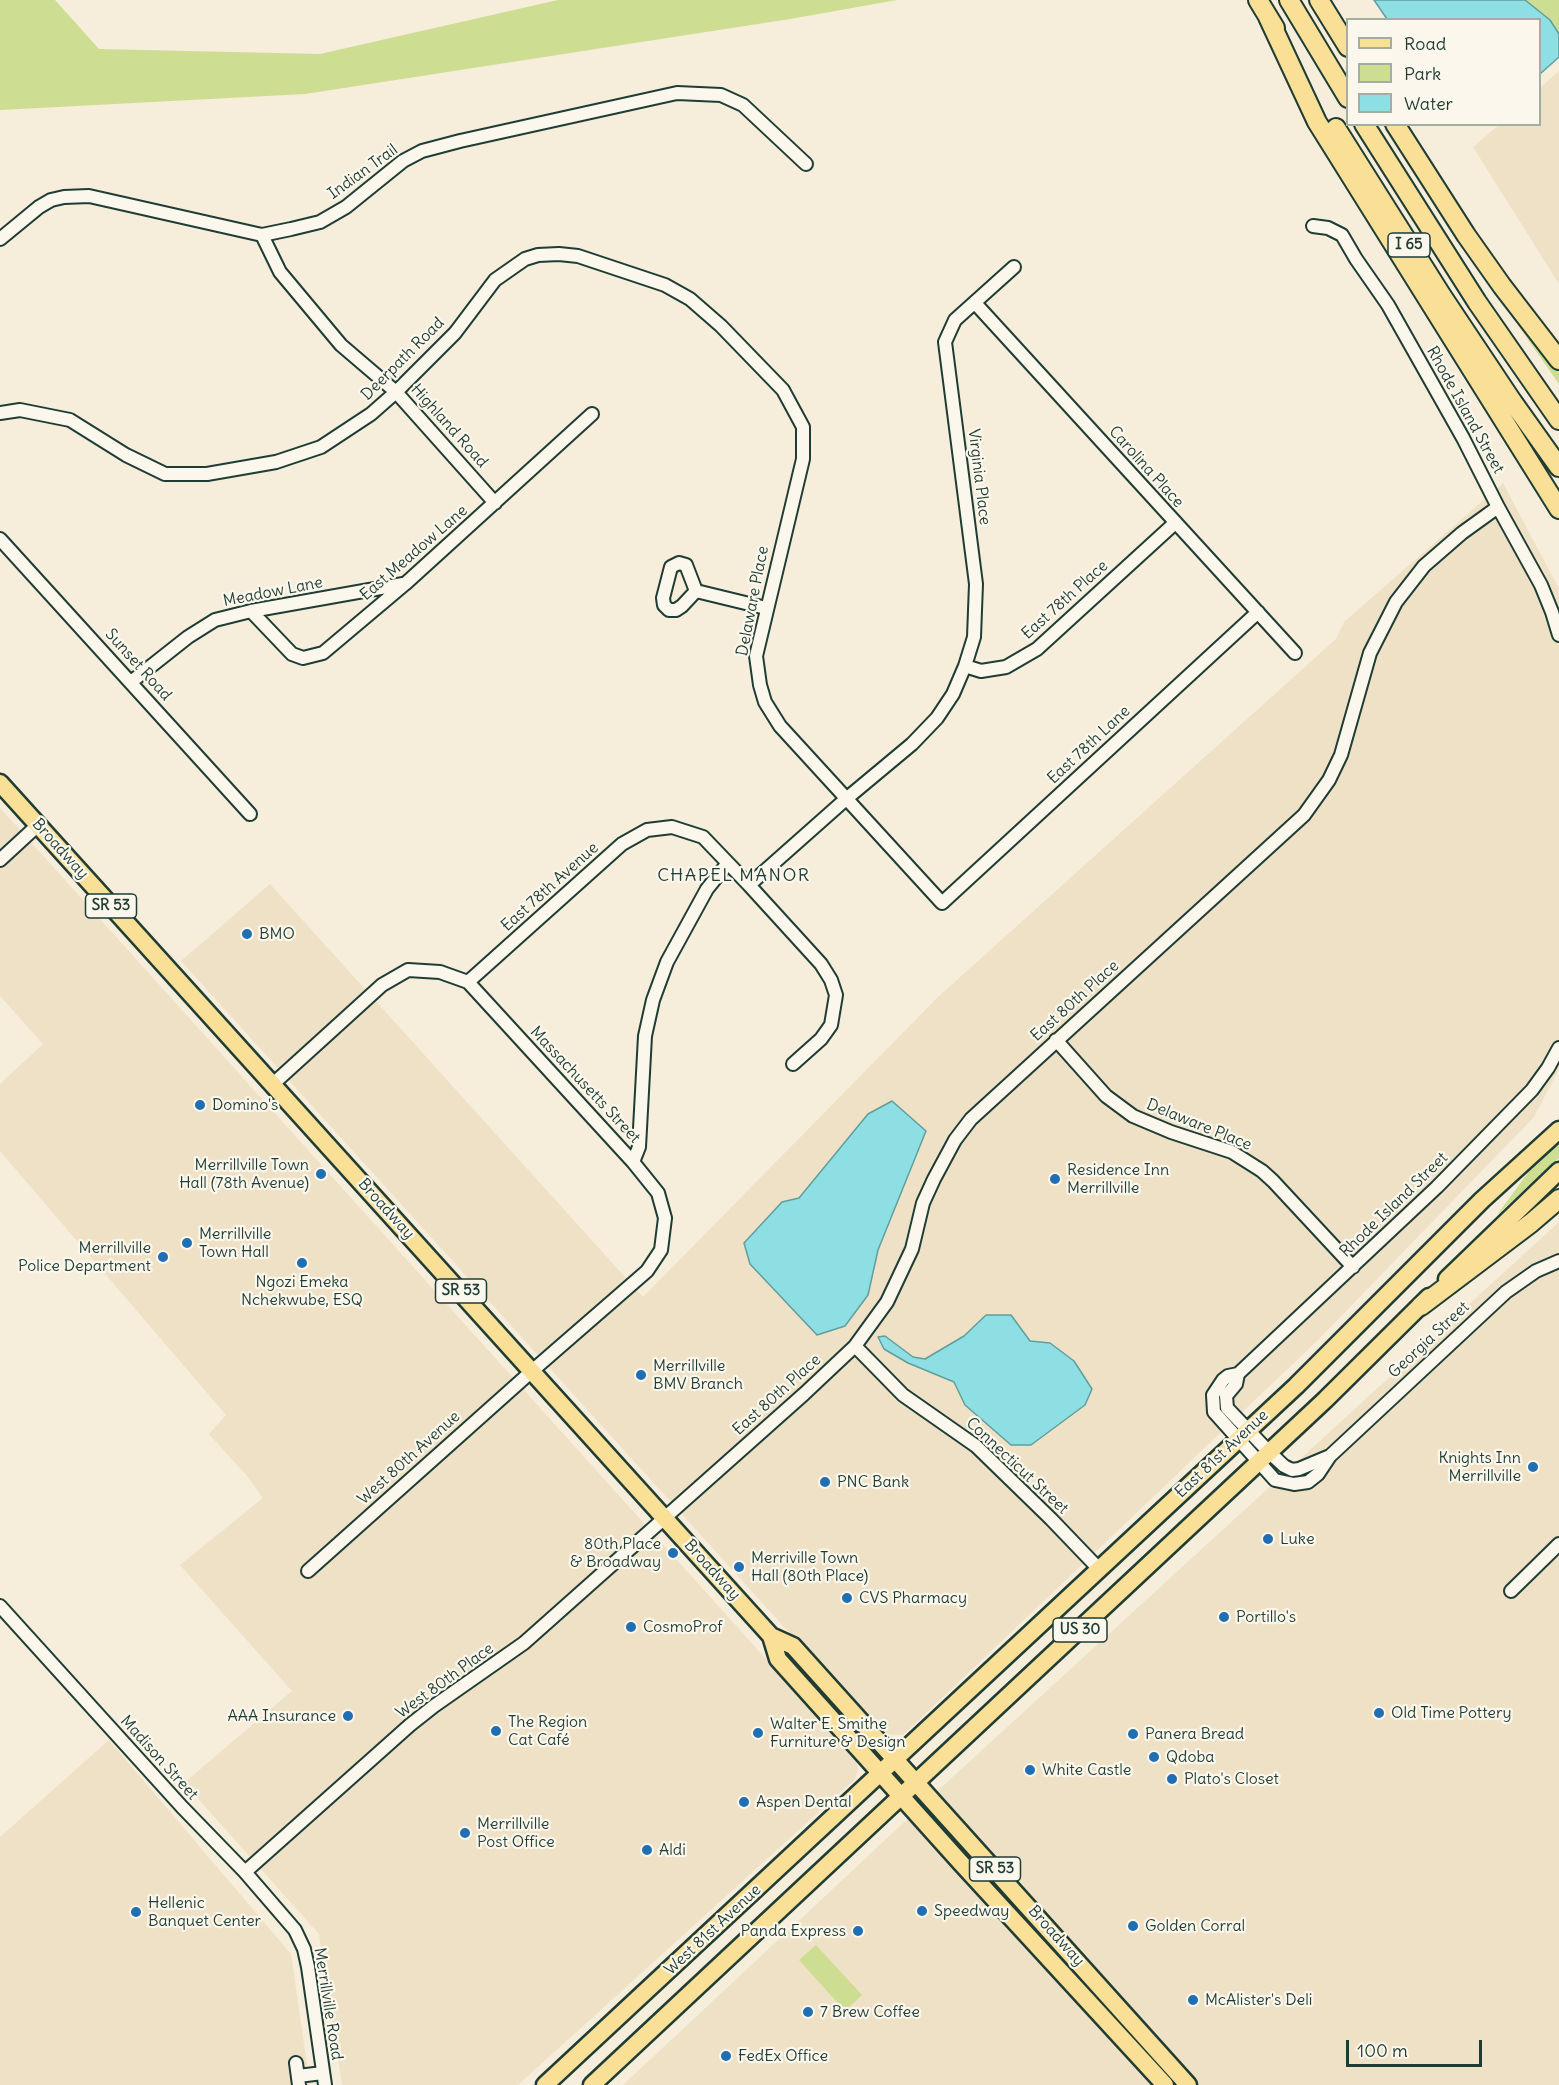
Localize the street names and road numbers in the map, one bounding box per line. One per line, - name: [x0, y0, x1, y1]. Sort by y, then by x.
- street label: Indian Trail: [324, 140, 402, 204]
- road number: I 65: [1388, 233, 1430, 257]
- street label: Deerpath Road: [358, 314, 448, 404]
- street label: Rhode Island Street: [1422, 343, 1508, 477]
- street label: Highland Road: [406, 380, 492, 472]
- street label: Carolina Place: [1104, 422, 1188, 512]
- street label: Virginia Place: [964, 428, 994, 526]
- street label: East Meadow Lane: [356, 501, 472, 605]
- street label: Delaware Place: [733, 544, 773, 658]
- street label: East 78th Place: [1018, 556, 1112, 644]
- street label: Meadow Lane: [222, 573, 324, 611]
- street label: Sunset Road: [101, 625, 175, 705]
- street label: East 78th Lane: [1044, 702, 1134, 788]
- street label: Broadway: [28, 815, 92, 883]
- street label: East 78th Avenue: [498, 838, 602, 936]
- road number: SR 53: [86, 894, 136, 918]
- street label: East 80th Place: [1027, 956, 1123, 1046]
- street label: Massachusetts Street: [526, 1023, 644, 1147]
- street label: Delaware Place: [1144, 1095, 1254, 1155]
- street label: Rhode Island Street: [1336, 1149, 1452, 1261]
- street label: Broadway: [354, 1175, 418, 1243]
- road number: SR 53: [436, 1279, 486, 1303]
- street label: Georgia Street: [1385, 1298, 1473, 1382]
- street label: East 80th Place: [729, 1350, 825, 1440]
- street label: East 81st Avenue: [1171, 1406, 1273, 1502]
- street label: West 80th Avenue: [354, 1407, 464, 1509]
- street label: Connecticut Street: [962, 1414, 1072, 1518]
- street label: Broadway: [680, 1536, 744, 1604]
- road number: US 30: [1053, 1618, 1107, 1642]
- street label: West 80th Place: [392, 1639, 498, 1723]
- street label: Madison Street: [116, 1712, 202, 1804]
- road number: SR 53: [970, 1857, 1020, 1881]
- street label: West 81st Avenue: [661, 1880, 765, 1980]
- street label: Broadway: [1024, 1902, 1088, 1970]
- street label: Merrillville Road: [310, 1946, 346, 2062]

